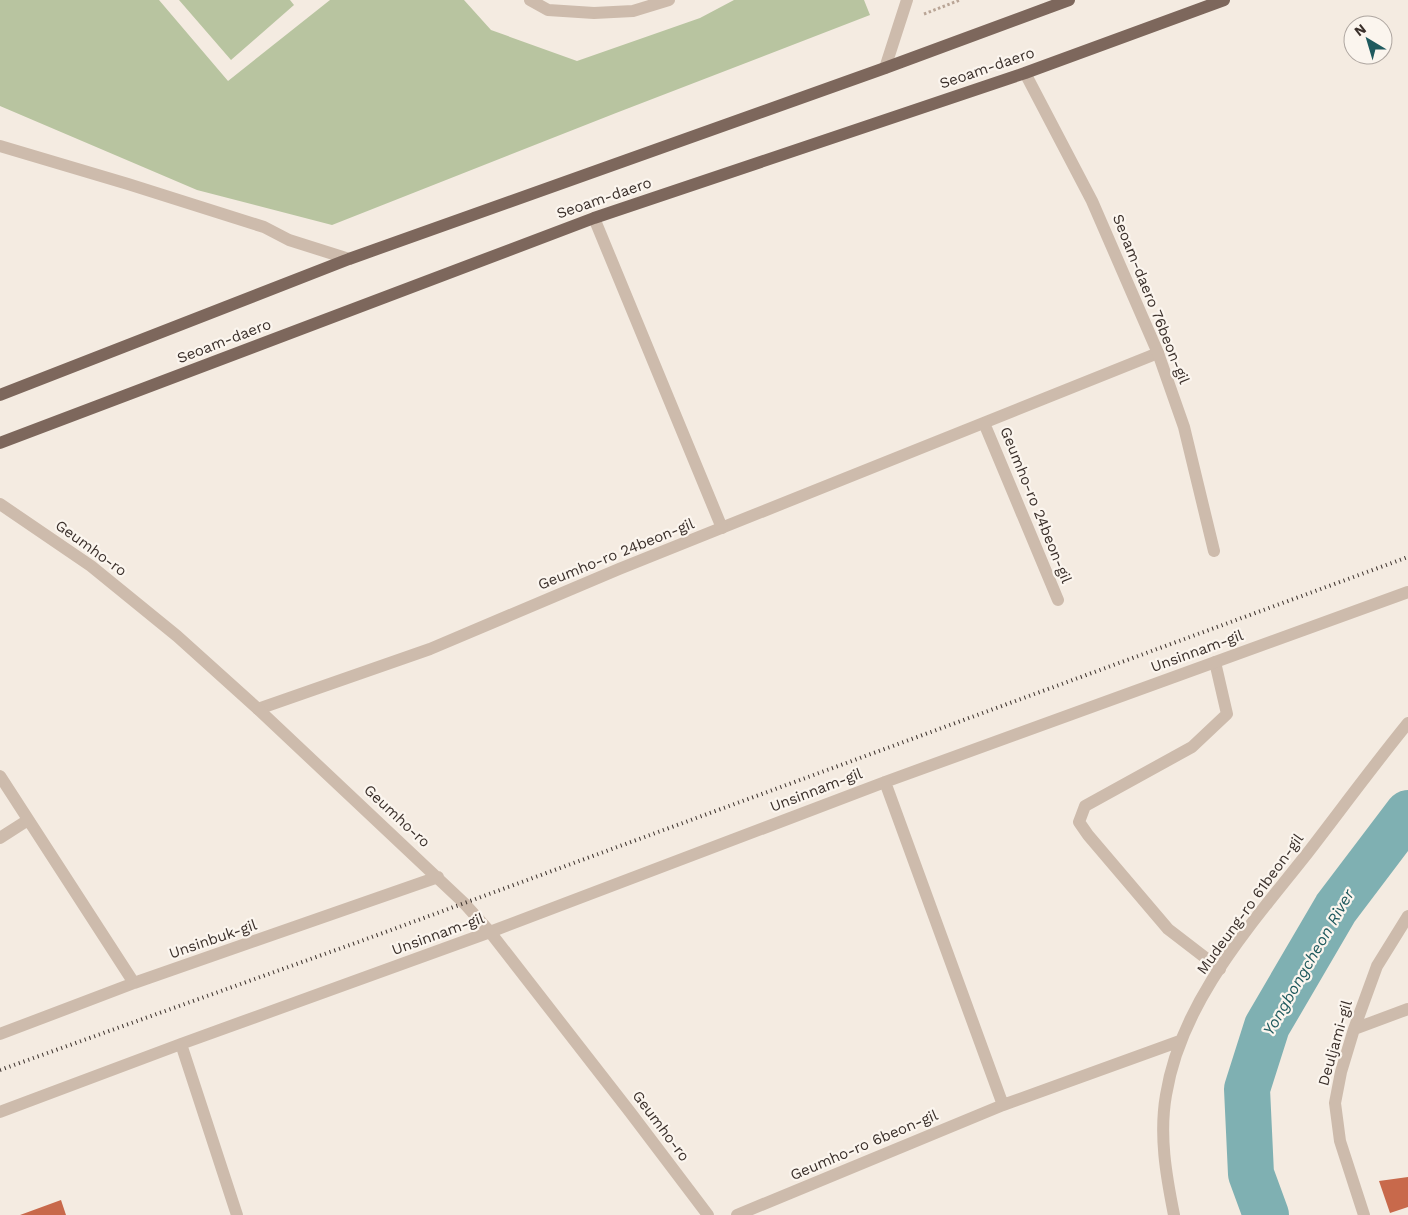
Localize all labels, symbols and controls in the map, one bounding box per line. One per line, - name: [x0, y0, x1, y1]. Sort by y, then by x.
- north arrow: [1343, 15, 1393, 65]
- text: N: [1351, 20, 1369, 39]
- street label: Seoam-daero: [937, 43, 1037, 93]
- street label: Seoam-daero: [554, 173, 654, 223]
- street label: Seoam-daero 76beon-gil: [1109, 212, 1193, 387]
- street label: Seoam-daero: [174, 315, 274, 367]
- street label: Geumho-ro 24beon-gil: [996, 424, 1076, 586]
- street label: Geumho-ro 24beon-gil: [535, 514, 697, 594]
- street label: Geumho-ro: [52, 516, 130, 580]
- street label: Unsinnam-gil: [1148, 626, 1246, 676]
- street label: Unsinnam-gil: [767, 764, 865, 816]
- street label: Geumho-ro: [360, 781, 434, 851]
- street label: Mudeung-ro 61beon-gil: [1193, 830, 1307, 978]
- water label: Yongbongcheon River: [1259, 885, 1358, 1039]
- street label: Unsinnam-gil: [389, 909, 487, 959]
- street label: Unsinbuk-gil: [167, 915, 260, 962]
- street label: Deuljami-gil: [1314, 998, 1356, 1088]
- street label: Geumho-ro: [629, 1087, 693, 1165]
- street label: Geumho-ro 6beon-gil: [787, 1106, 941, 1184]

